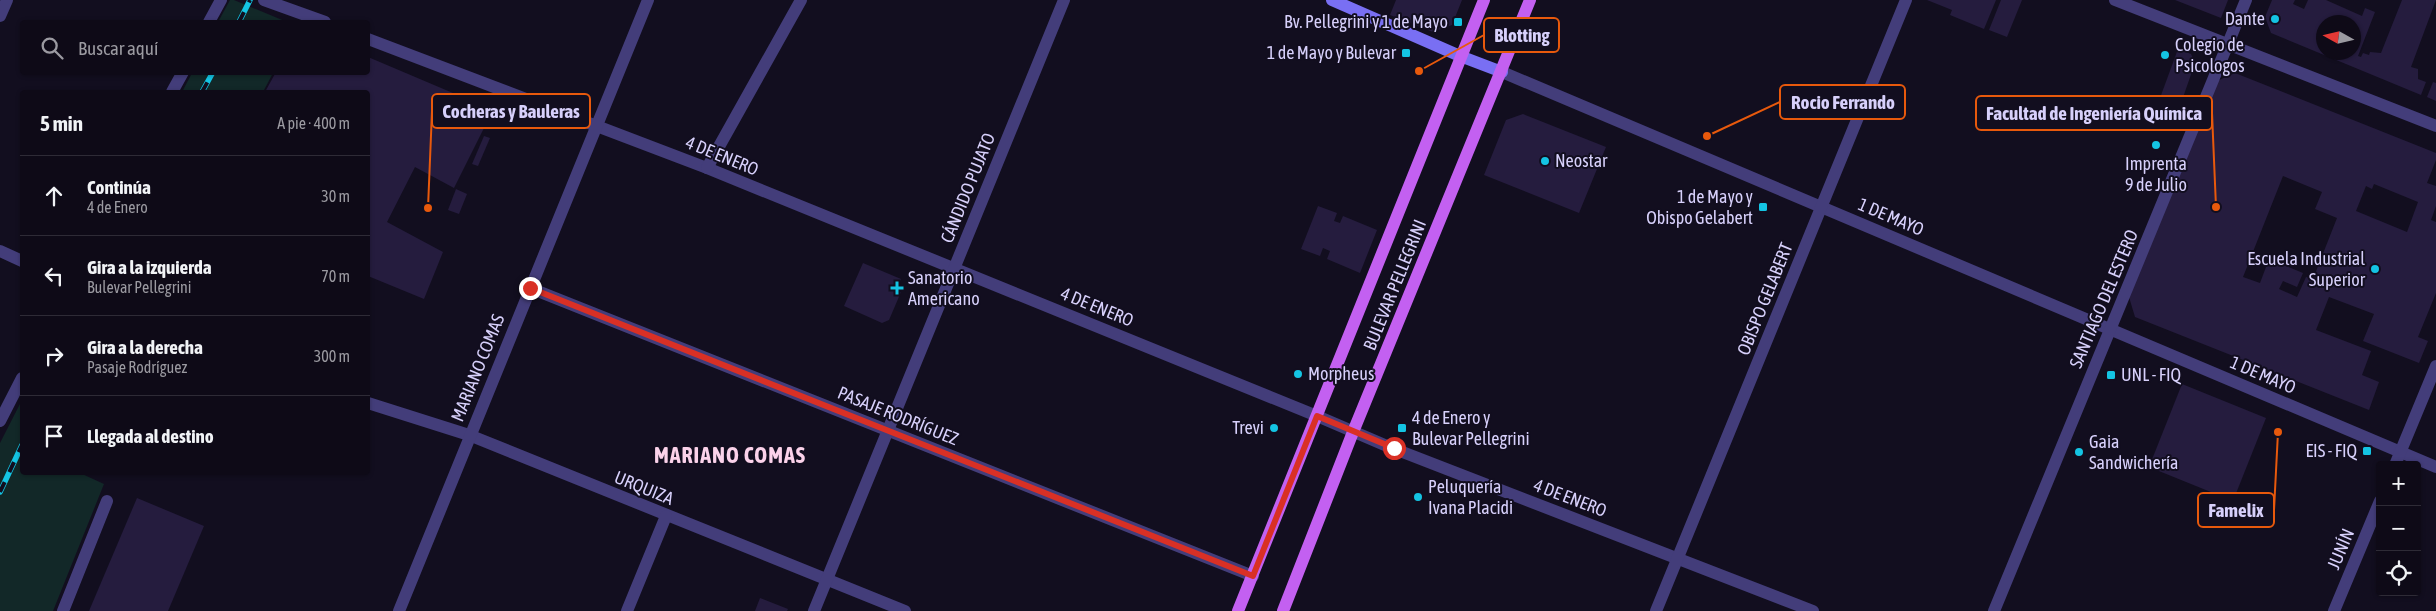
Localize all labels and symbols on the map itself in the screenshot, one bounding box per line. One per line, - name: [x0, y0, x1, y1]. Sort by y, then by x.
- place label: Dante: [2225, 8, 2265, 29]
- place label: Bv. Pellegrini y 1 de Mayo: [1284, 11, 1448, 32]
- marker: Dante: [2269, 13, 2281, 25]
- north arrow: [2316, 15, 2361, 60]
- marker: Bv. Pellegrini y 1 de Mayo: [1452, 16, 1464, 28]
- callout: Blotting: [1484, 18, 1559, 52]
- text: Blotting: [1494, 24, 1551, 46]
- place label: Colegio de Psicologos: [2175, 34, 2245, 76]
- place label: 1 de Mayo y Bulevar: [1267, 42, 1397, 63]
- marker: 1 de Mayo y Bulevar: [1400, 47, 1412, 59]
- marker: Colegio de Psicologos: [2159, 49, 2171, 61]
- callout: Rocio Ferrando: [1780, 85, 1905, 119]
- text: Rocio Ferrando: [1791, 91, 1895, 113]
- callout: Cocheras y Bauleras: [432, 94, 590, 128]
- callout: Facultad de Ingeniería Química: [1976, 96, 2212, 130]
- text: Cocheras y Bauleras: [442, 100, 580, 122]
- text: Facultad de Ingeniería Química: [1986, 102, 2202, 124]
- street label: CÁNDIDO PUJATO: [936, 130, 999, 246]
- street label: 4 DE ENERO: [683, 131, 762, 180]
- marker: Imprenta 9 de Julio: [2150, 139, 2162, 151]
- place label: Neostar: [1555, 150, 1608, 171]
- place label: Imprenta 9 de Julio: [2125, 153, 2187, 195]
- marker: Neostar: [1539, 155, 1551, 167]
- place label: 1 de Mayo y Obispo Gelabert: [1646, 186, 1753, 228]
- street label: 1 DE MAYO: [1855, 193, 1927, 240]
- marker: 1 de Mayo y Obispo Gelabert: [1757, 201, 1769, 213]
- street label: BULEVAR PELLEGRINI: [1359, 216, 1430, 353]
- street label: SANTIAGO DEL ESTERO: [2065, 227, 2142, 371]
- street label: OBISPO GELABERT: [1732, 240, 1797, 358]
- place label: Escuela Industrial Superior: [2247, 248, 2366, 290]
- marker: Escuela Industrial Superior: [2369, 263, 2381, 275]
- place label: Sanatorio Americano: [908, 267, 980, 309]
- route end: [519, 277, 542, 300]
- marker: Sanatorio Americano: [890, 281, 904, 295]
- street label: 4 DE ENERO: [1058, 282, 1137, 331]
- street label: MARIANO COMAS: [447, 311, 509, 424]
- street label: 1 DE MAYO: [2227, 351, 2299, 398]
- place label: Morpheus: [1308, 363, 1374, 384]
- place label: UNL - FIQ: [2121, 364, 2181, 385]
- marker: Morpheus: [1292, 368, 1304, 380]
- marker: UNL - FIQ: [2105, 369, 2117, 381]
- street label: PASAJE RODRÍGUEZ: [835, 382, 962, 449]
- place label: 4 de Enero y Bulevar Pellegrini: [1412, 407, 1530, 449]
- place label: Trevi: [1232, 417, 1264, 438]
- marker: Trevi: [1268, 422, 1280, 434]
- marker: 4 de Enero y Bulevar Pellegrini: [1396, 422, 1408, 434]
- place label: Gaia Sandwichería: [2089, 431, 2178, 473]
- route start: [1383, 437, 1406, 460]
- place label: EIS - FIQ: [2305, 440, 2357, 461]
- district label: MARIANO COMAS: [654, 442, 806, 468]
- marker: EIS - FIQ: [2361, 445, 2373, 457]
- marker: Gaia Sandwichería: [2073, 446, 2085, 458]
- street label: URQUIZA: [611, 466, 677, 509]
- street label: 4 DE ENERO: [1531, 474, 1610, 521]
- place label: Peluquería Ivana Placidi: [1428, 476, 1513, 518]
- marker: Peluquería Ivana Placidi: [1412, 491, 1424, 503]
- callout: Famelix: [2198, 493, 2274, 527]
- text: Famelix: [2208, 499, 2264, 521]
- street label: JUNÍN: [2323, 525, 2358, 572]

